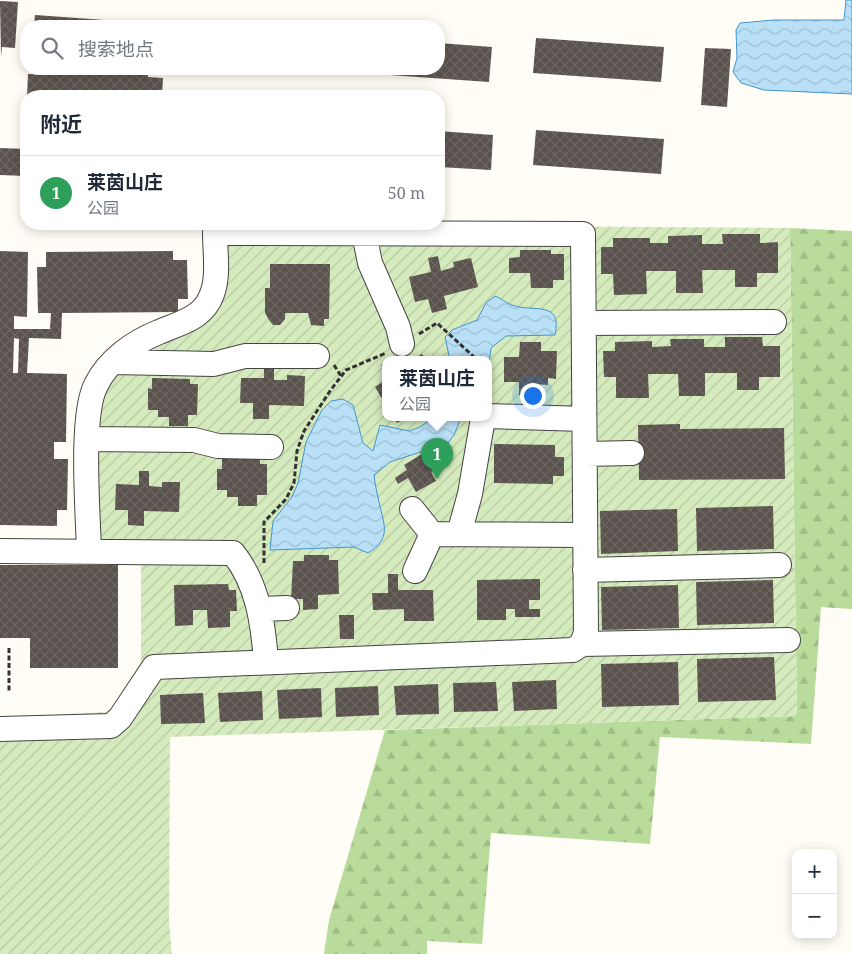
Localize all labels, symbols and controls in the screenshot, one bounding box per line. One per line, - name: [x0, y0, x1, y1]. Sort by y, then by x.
- search box: [20, 20, 445, 75]
- icon: search: [38, 34, 66, 62]
- text: 搜索地点: [78, 36, 154, 62]
- text: 附近: [40, 110, 82, 138]
- text: 莱茵山庄: [87, 169, 163, 195]
- text: 1: [51, 182, 61, 204]
- text: 50 m: [388, 182, 425, 204]
- text: 公园: [87, 197, 119, 219]
- popup: [382, 356, 492, 421]
- text: 莱茵山庄: [399, 365, 475, 391]
- your location: [520, 383, 546, 409]
- text: 公园: [399, 393, 431, 415]
- pin: 1: [421, 438, 453, 479]
- map controls: [792, 849, 837, 939]
- button: +: [792, 849, 837, 894]
- button: −: [792, 894, 837, 939]

